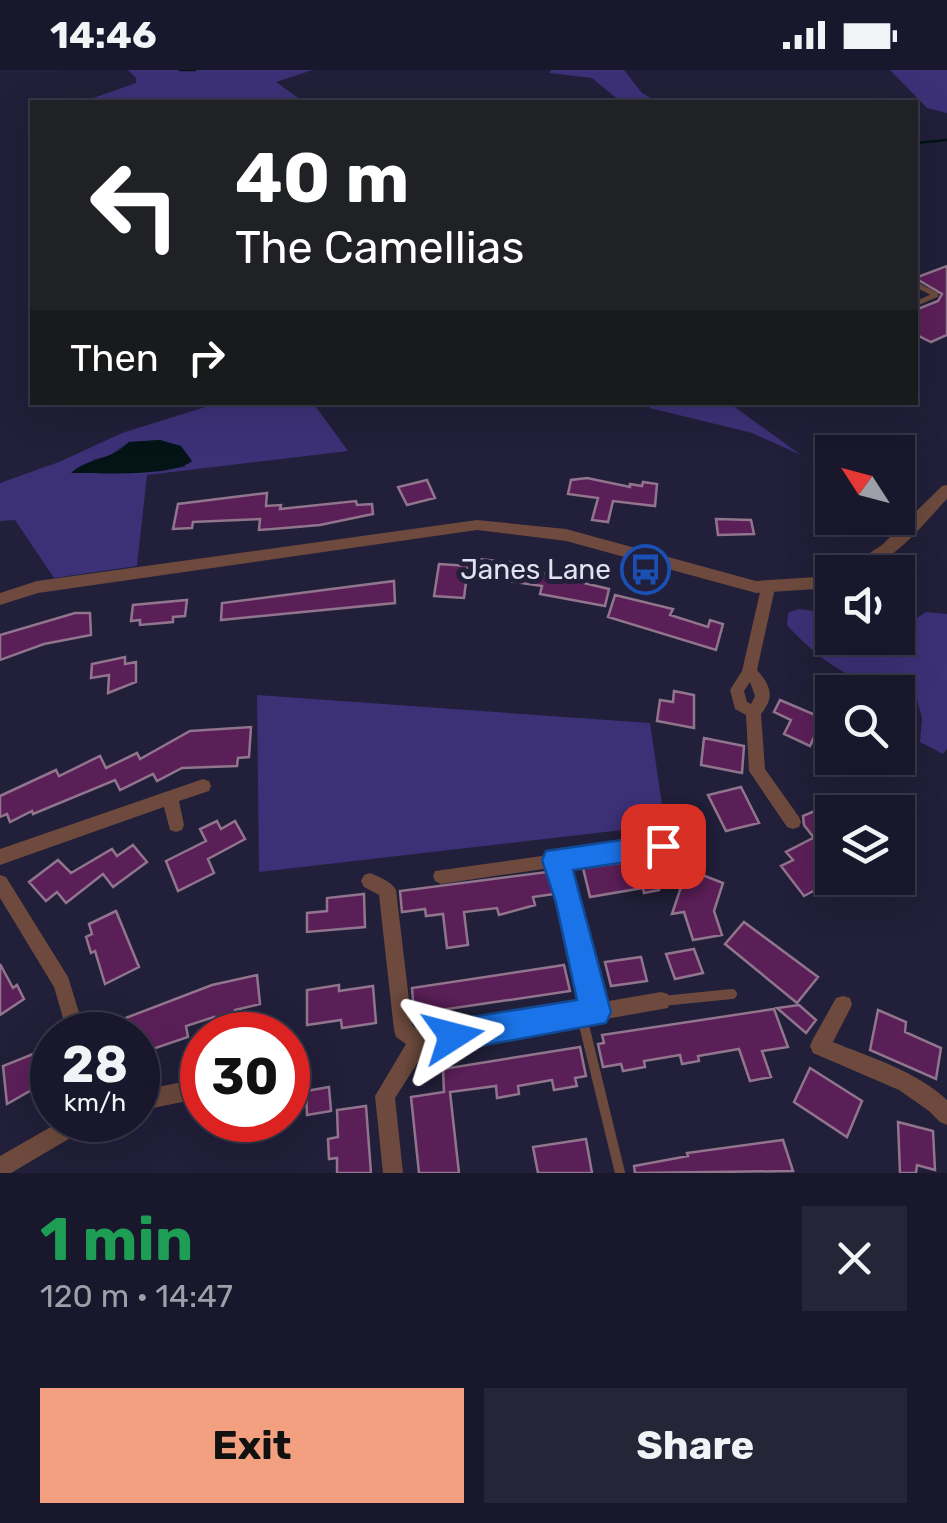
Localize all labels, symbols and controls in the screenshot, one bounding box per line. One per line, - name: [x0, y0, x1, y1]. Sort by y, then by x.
- text: 14:46: [50, 12, 157, 58]
- text: 40 m: [235, 137, 409, 220]
- icon: left: [70, 140, 200, 270]
- text: The Camellias: [235, 221, 524, 274]
- icon: right: [179, 330, 234, 385]
- text: Then: [70, 335, 159, 381]
- north arrow: [815, 435, 915, 535]
- map controls: [815, 435, 915, 895]
- bus stop icon: Janes Lane: [620, 543, 672, 595]
- place label: Janes Lane: [460, 553, 611, 586]
- button: sound: [815, 555, 915, 655]
- button: search: [815, 675, 915, 775]
- button: layers: [815, 795, 915, 895]
- pin: [621, 804, 706, 889]
- icon: arrive: [636, 819, 691, 874]
- position arrow: [401, 984, 505, 1088]
- speed limit sign: 30: [180, 1012, 310, 1142]
- text: 28: [62, 1035, 128, 1095]
- text: km/h: [64, 1088, 126, 1117]
- text: 1 min: [40, 1204, 193, 1275]
- button: close: [802, 1206, 907, 1311]
- text: 120 m · 14:47: [40, 1277, 233, 1315]
- button: Exit: [40, 1388, 464, 1503]
- button: Share: [484, 1388, 907, 1503]

